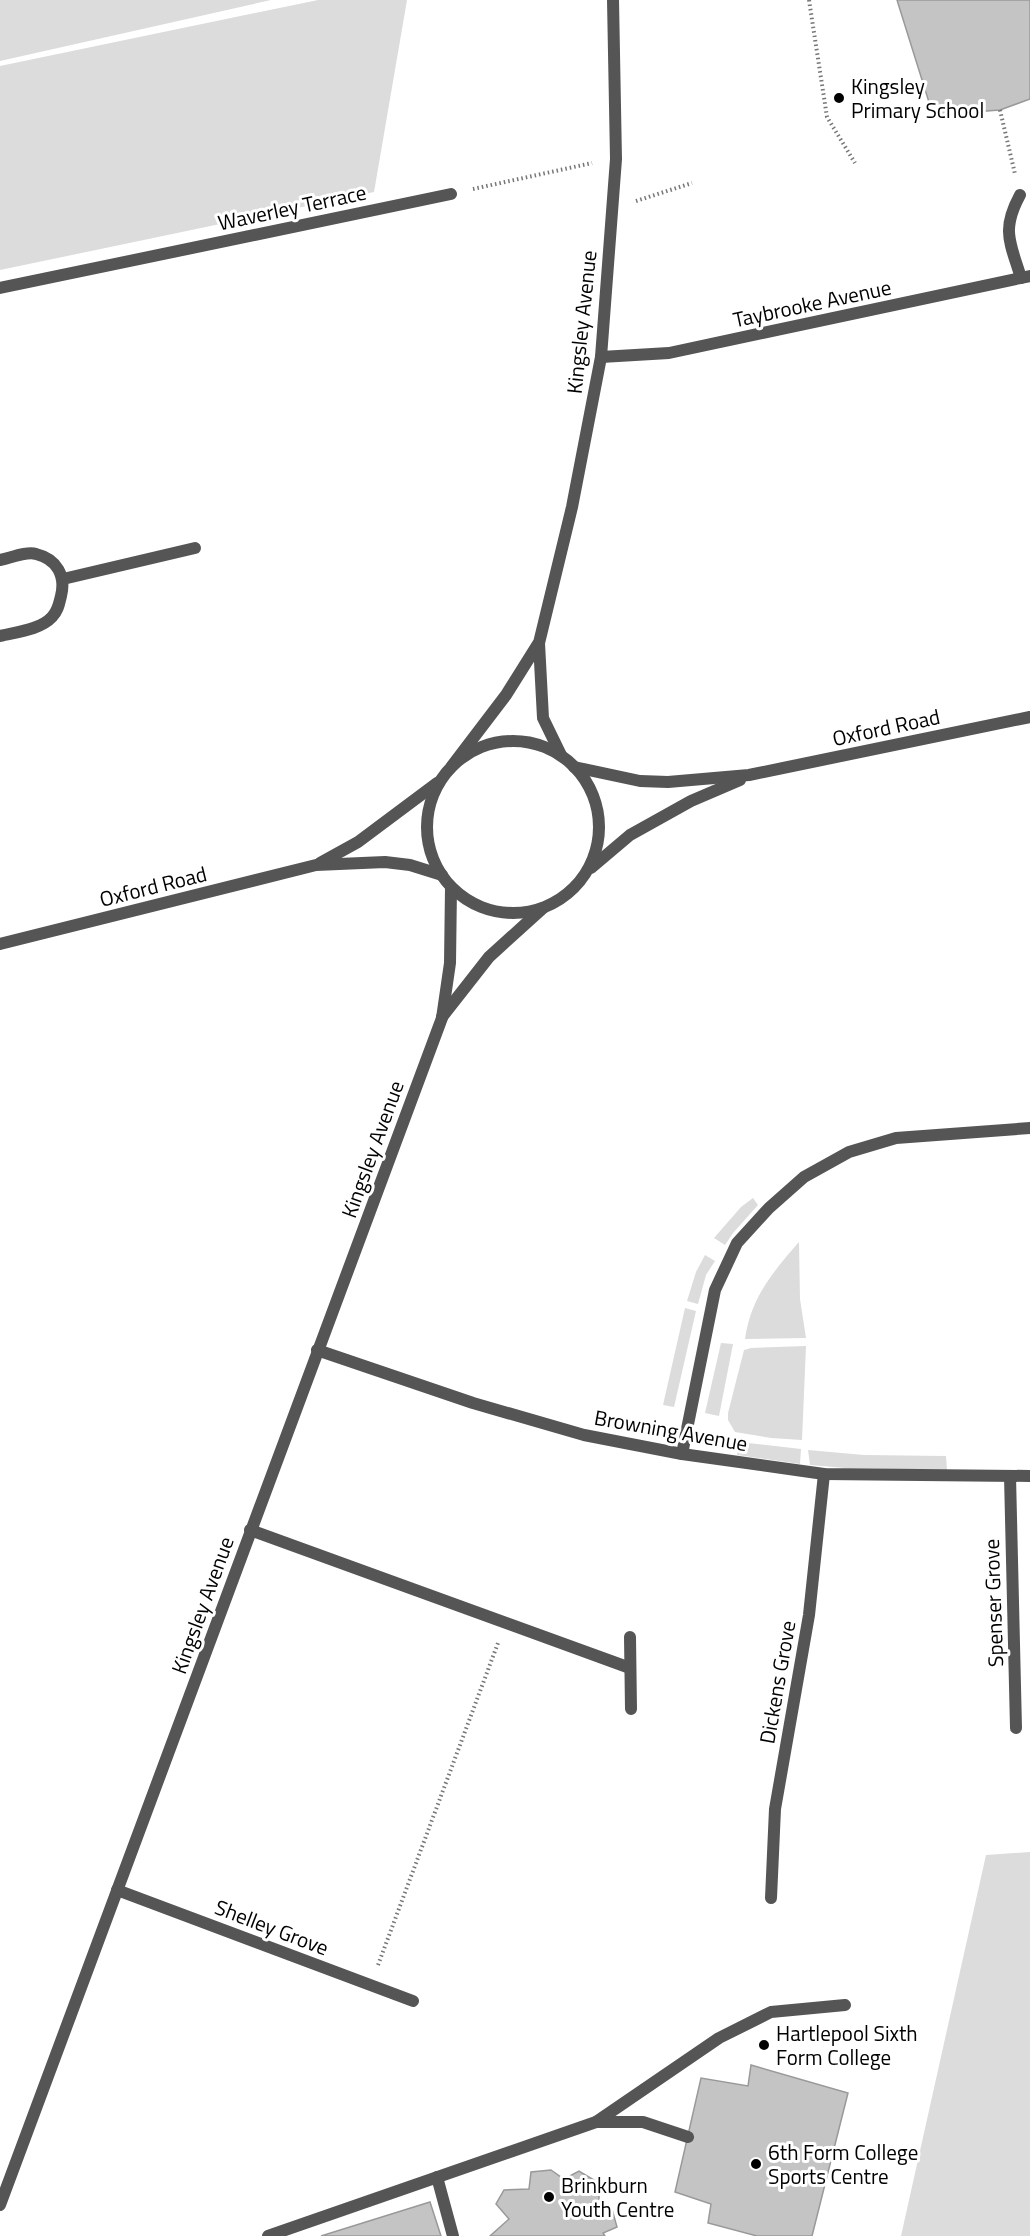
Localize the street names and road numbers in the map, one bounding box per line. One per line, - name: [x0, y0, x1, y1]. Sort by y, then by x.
- street label: Waverley Terrace: [215, 176, 369, 238]
- street label: Kingsley Avenue: [558, 249, 604, 395]
- street label: Taybrooke Avenue: [730, 271, 894, 335]
- street label: Oxford Road: [829, 700, 943, 754]
- street label: Oxford Road: [96, 857, 210, 915]
- street label: Kingsley Avenue: [332, 1076, 412, 1222]
- street label: Browning Avenue: [592, 1401, 750, 1459]
- street label: Kingsley Avenue: [162, 1532, 242, 1678]
- street label: Spenser Grove: [975, 1538, 1011, 1668]
- street label: Dickens Grove: [750, 1618, 804, 1746]
- street label: Shelley Grove: [210, 1891, 334, 1963]

